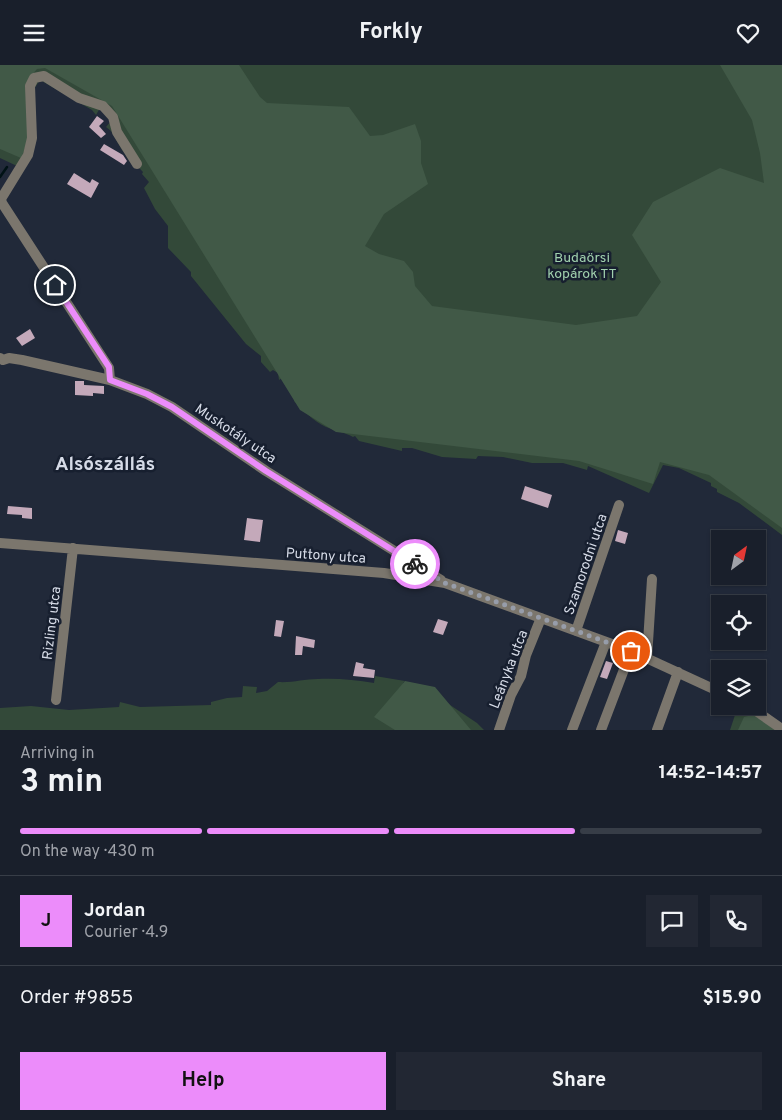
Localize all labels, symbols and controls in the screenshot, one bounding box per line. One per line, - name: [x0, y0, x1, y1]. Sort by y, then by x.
- icon: menu: [20, 19, 48, 47]
- text: Forkly: [359, 19, 423, 46]
- icon: heart: [734, 19, 762, 47]
- park label: Budaörsi kopárok TT: [547, 250, 617, 283]
- pin: [34, 264, 76, 306]
- icon: home: [41, 271, 69, 299]
- street label: Muskotály utca: [191, 401, 279, 468]
- district label: Alsószállás: [55, 453, 155, 477]
- street label: Szamorodni utca: [561, 512, 612, 617]
- north arrow: [711, 530, 766, 585]
- map controls: [711, 530, 766, 715]
- courier: [390, 539, 440, 589]
- street label: Puttony utca: [285, 545, 367, 568]
- icon: bike: [401, 550, 429, 578]
- street label: Rizling utca: [40, 586, 65, 661]
- button: locate: [711, 595, 766, 650]
- street label: Leányka utca: [487, 628, 532, 711]
- pin: [610, 630, 652, 672]
- icon: bag: [617, 637, 645, 665]
- button: layers: [711, 660, 766, 715]
- text: Arriving in: [20, 744, 95, 764]
- text: 14:52–14:57: [659, 761, 762, 785]
- text: 3 min: [20, 763, 103, 803]
- text: On the way · 430 m: [20, 842, 155, 862]
- button: chat: [646, 895, 698, 947]
- button: phone: [710, 895, 762, 947]
- text: Jordan: [84, 899, 146, 923]
- text: J: [41, 909, 51, 933]
- text: Courier · 4.9: [84, 923, 168, 943]
- text: Order #9855: [20, 986, 133, 1010]
- text: $15.90: [702, 986, 762, 1010]
- button: Help: [20, 1052, 386, 1110]
- button: Share: [396, 1052, 762, 1110]

